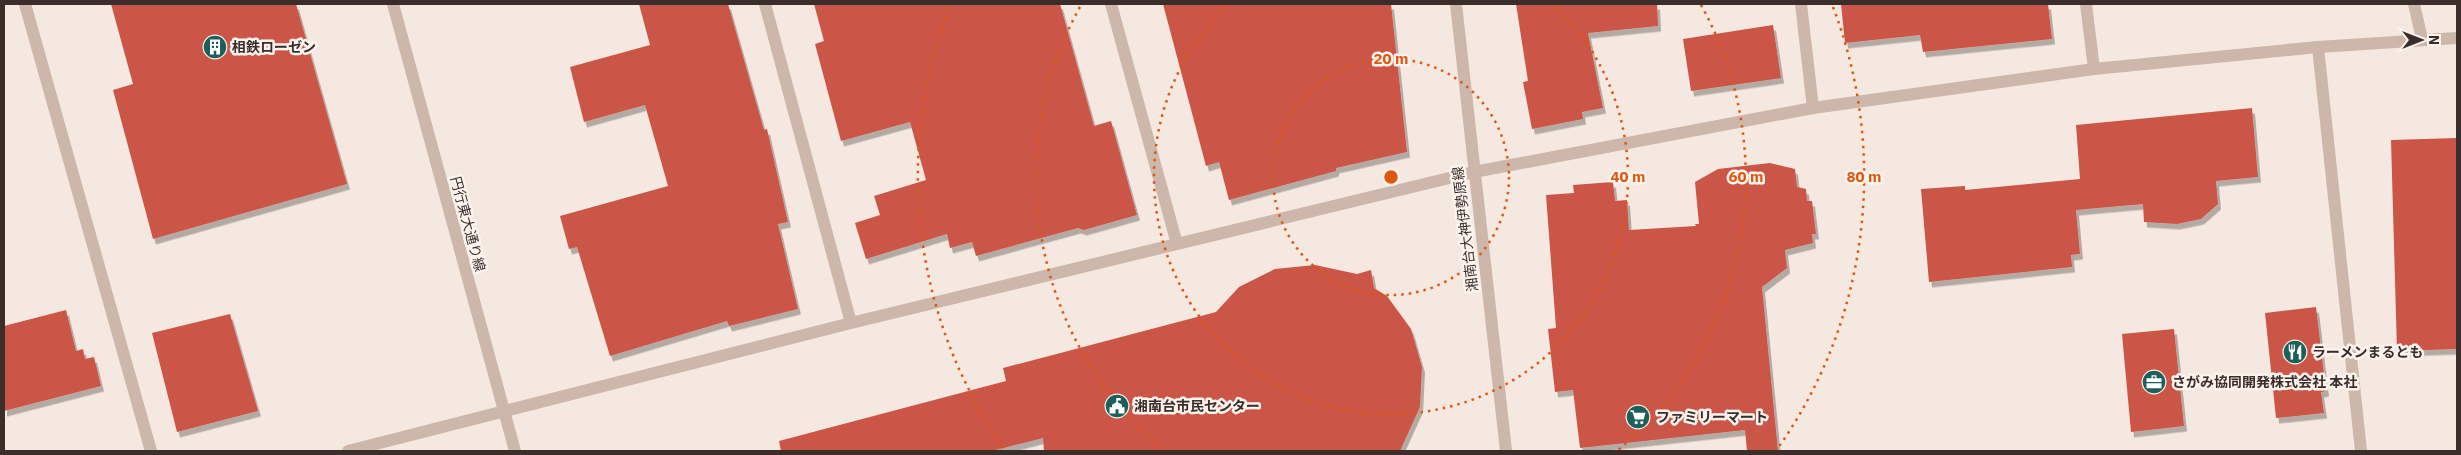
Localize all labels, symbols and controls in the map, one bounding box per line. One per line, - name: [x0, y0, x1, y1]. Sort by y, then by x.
- north arrow: [2396, 15, 2446, 65]
- building icon: 相鉄ローゼン: [202, 34, 228, 60]
- text: N: [2425, 35, 2443, 45]
- place label: 相鉄ローゼン: [232, 38, 316, 56]
- text: 20 m: [1374, 49, 1408, 68]
- street label: 湘南台大神伊勢原線: [1448, 165, 1482, 293]
- text: 40 m: [1611, 167, 1645, 186]
- text: 60 m: [1729, 167, 1763, 186]
- text: 80 m: [1847, 167, 1881, 186]
- centre of rings: [1382, 168, 1400, 186]
- street label: 円行東大通り線: [447, 174, 489, 274]
- restaurant icon: ラーメンまるとも: [2282, 339, 2308, 365]
- place label: ラーメンまるとも: [2312, 343, 2423, 361]
- office icon: さがみ協同開発株式会社 本社: [2141, 369, 2167, 395]
- place label: さがみ協同開発株式会社 本社: [2172, 373, 2357, 391]
- public building icon: 湘南台市民センター: [1104, 393, 1130, 419]
- place label: 湘南台市民センター: [1134, 397, 1260, 415]
- supermarket icon: ファミリーマート: [1625, 404, 1651, 430]
- place label: ファミリーマート: [1656, 408, 1768, 426]

